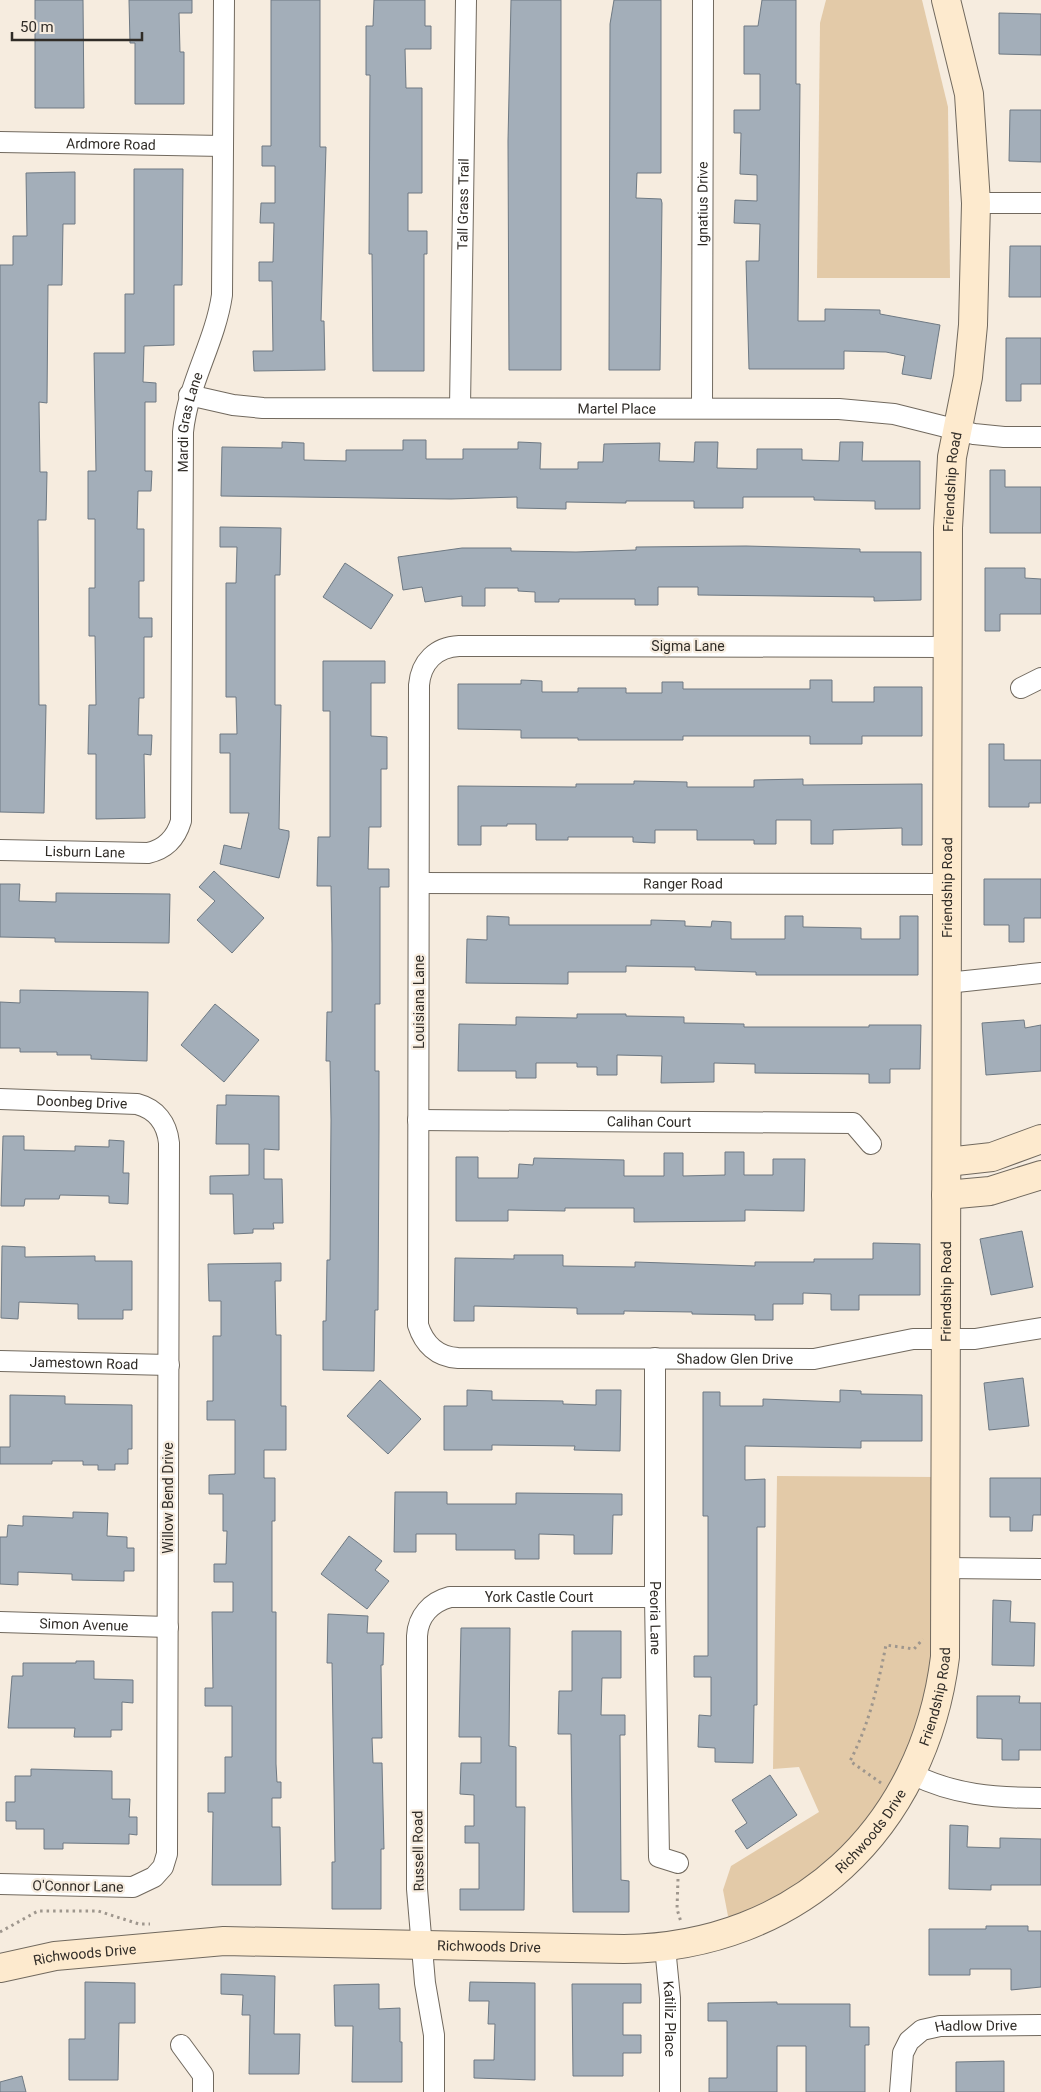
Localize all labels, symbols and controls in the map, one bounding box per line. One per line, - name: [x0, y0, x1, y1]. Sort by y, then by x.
- scale bar: [12, 10, 142, 42]
- text: 50 m: [20, 18, 54, 36]
- street label: Ardmore Road: [66, 135, 156, 153]
- street label: Tall Grass Trail: [454, 158, 472, 250]
- street label: Ignatius Drive: [694, 161, 711, 247]
- street label: Mardi Gras Lane: [175, 370, 206, 473]
- street label: Martel Place: [577, 401, 656, 417]
- street label: Friendship Road: [940, 430, 965, 532]
- street label: Sigma Lane: [651, 638, 725, 654]
- street label: Friendship Road: [939, 837, 955, 938]
- street label: Lisburn Lane: [45, 843, 125, 861]
- street label: Ranger Road: [643, 875, 723, 892]
- street label: Louisiana Lane: [411, 955, 427, 1049]
- street label: Doonbeg Drive: [36, 1092, 128, 1112]
- street label: Calihan Court: [607, 1113, 692, 1130]
- street label: Friendship Road: [938, 1241, 954, 1342]
- street label: Shadow Glen Drive: [676, 1351, 793, 1367]
- street label: Jamestown Road: [29, 1354, 138, 1372]
- street label: Willow Bend Drive: [160, 1442, 176, 1554]
- street label: Peoria Lane: [647, 1581, 664, 1655]
- street label: York Castle Court: [485, 1589, 594, 1605]
- street label: Simon Avenue: [39, 1615, 129, 1634]
- street label: Friendship Road: [916, 1647, 953, 1748]
- street label: Richwoods Drive: [832, 1786, 909, 1876]
- street label: Russell Road: [409, 1811, 427, 1891]
- street label: O'Connor Lane: [32, 1877, 124, 1895]
- street label: Richwoods Drive: [437, 1937, 541, 1955]
- street label: Richwoods Drive: [32, 1941, 137, 1969]
- street label: Katiliz Place: [660, 1980, 678, 2057]
- street label: Hadlow Drive: [933, 2017, 1017, 2035]

